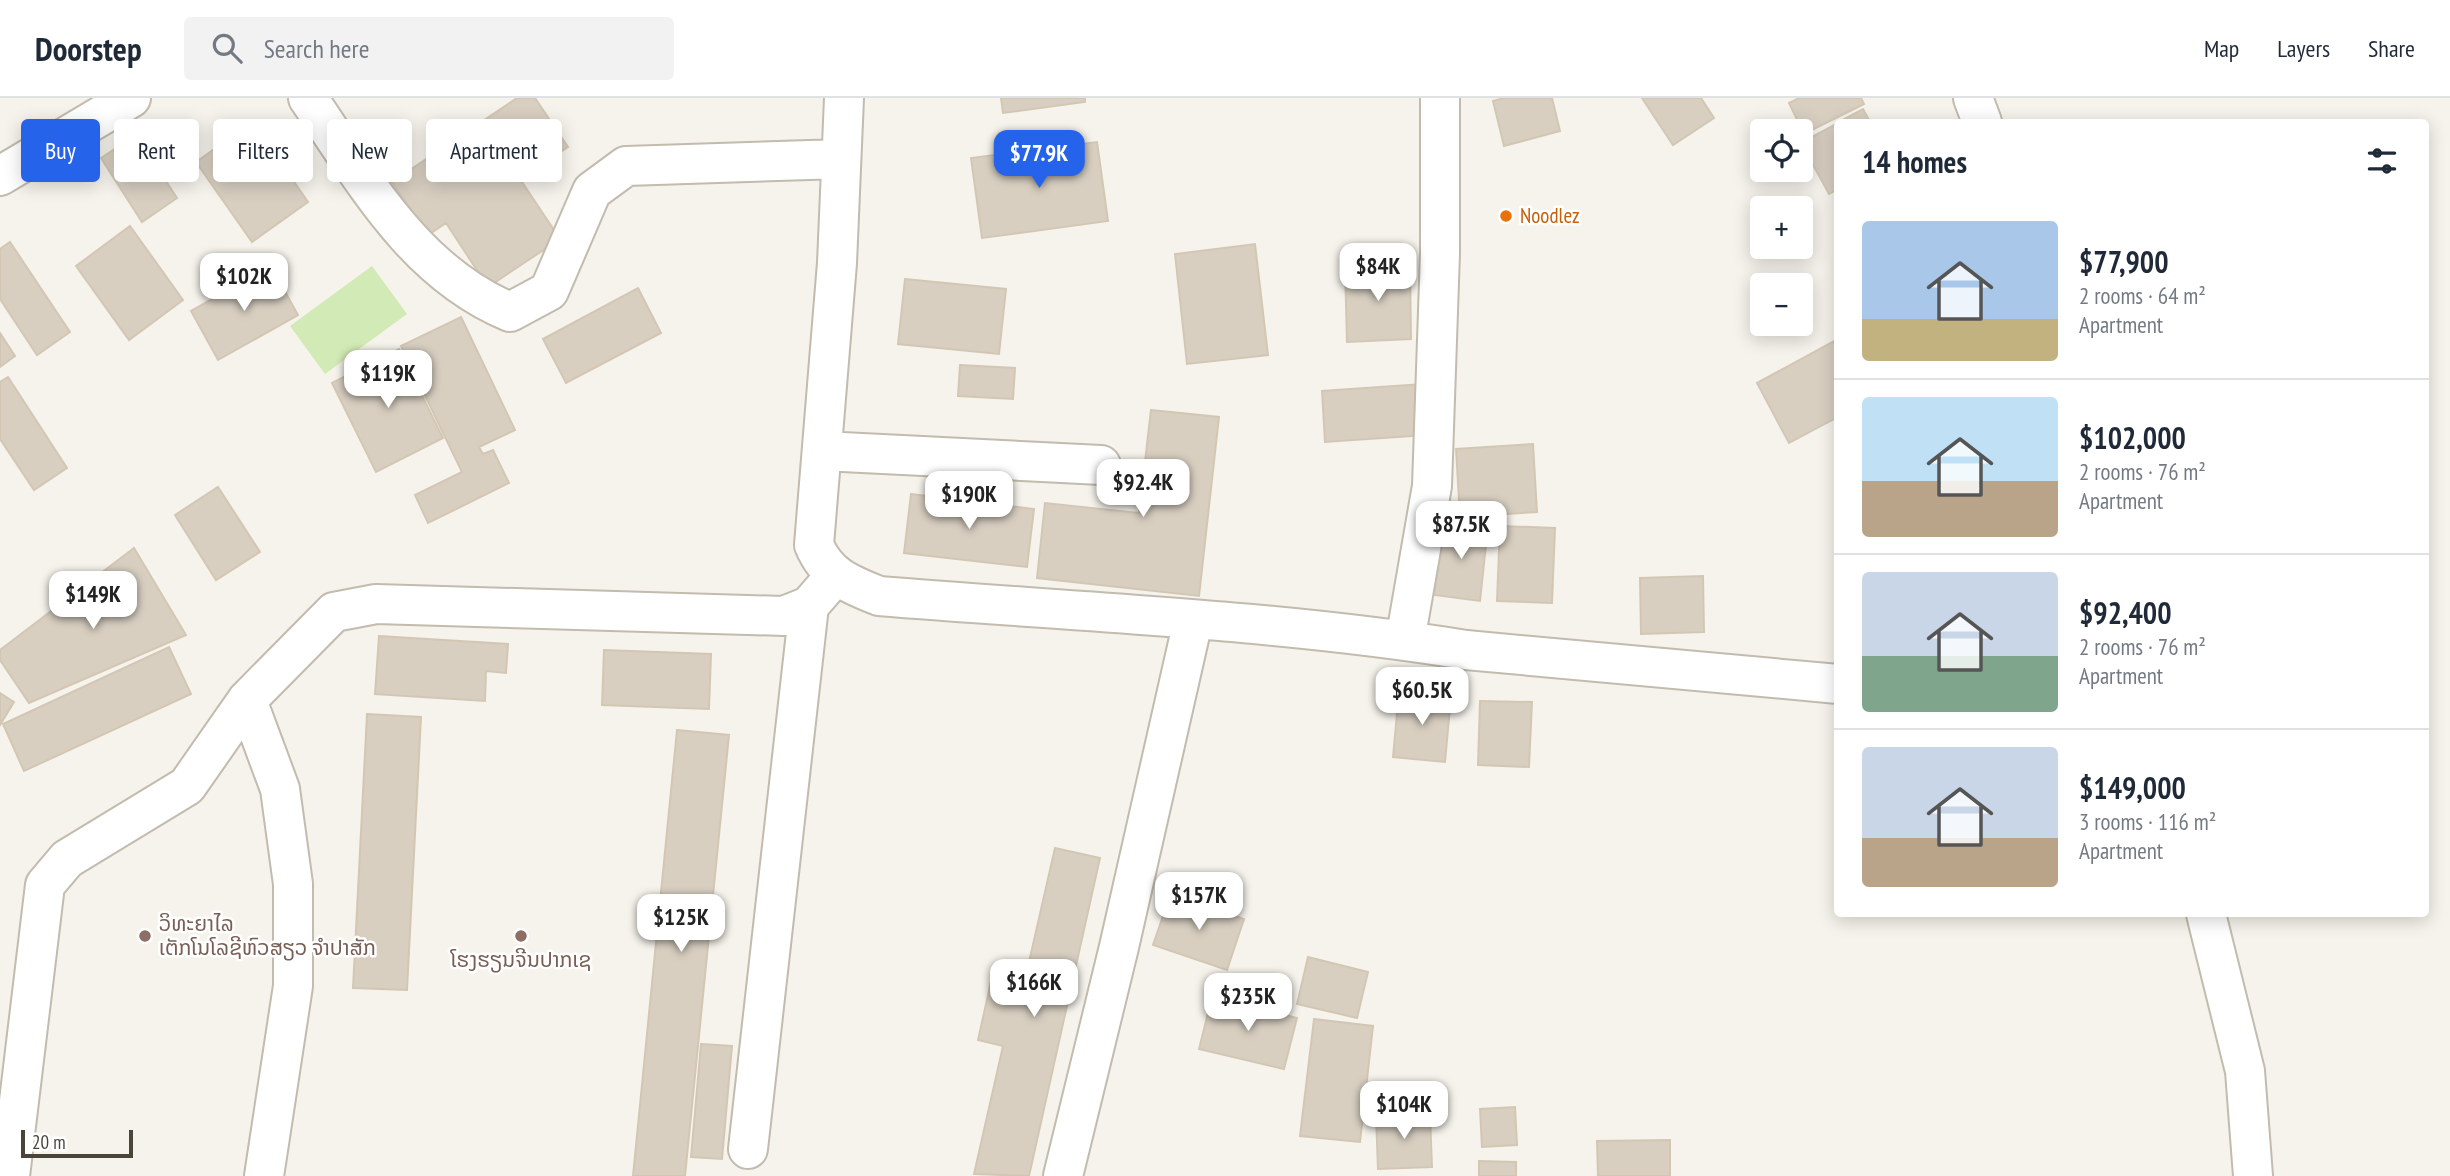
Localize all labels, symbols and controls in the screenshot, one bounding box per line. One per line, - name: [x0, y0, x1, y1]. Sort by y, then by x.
- search box: [184, 17, 674, 80]
- text: Doorstep: [35, 27, 142, 70]
- icon: search: [208, 29, 246, 67]
- text: Search here: [264, 32, 369, 65]
- text: Map: [2204, 33, 2239, 64]
- text: Layers: [2277, 33, 2330, 64]
- text: Share: [2368, 33, 2415, 64]
- chip: Buy: [21, 119, 100, 182]
- chip: Rent: [114, 119, 199, 182]
- chip: Filters: [213, 119, 313, 182]
- chip: New: [327, 119, 412, 182]
- chip: Apartment: [426, 119, 562, 182]
- map controls: [1750, 119, 1813, 336]
- button: locate: [1750, 119, 1813, 182]
- pin: $77.9K: [982, 130, 1096, 190]
- text: $77.9K: [1010, 138, 1068, 167]
- text: 14 homes: [1862, 142, 1967, 181]
- icon: filters: [2363, 142, 2401, 180]
- button: +: [1750, 196, 1813, 259]
- place label: Noodlez: [1520, 202, 1580, 229]
- marker: Noodlez: [1498, 208, 1514, 224]
- text: $77,900: [2079, 242, 2169, 281]
- pin: $84K: [1337, 244, 1419, 303]
- icon: home: [1918, 249, 2002, 333]
- text: $84K: [1356, 251, 1400, 280]
- pin: $102K: [195, 254, 293, 313]
- text: $102K: [216, 261, 272, 290]
- button: −: [1750, 273, 1813, 336]
- text: 2 rooms · 64 m²: [2079, 281, 2206, 310]
- text: Apartment: [2079, 310, 2163, 339]
- pin: $119K: [339, 350, 437, 410]
- text: $119K: [360, 358, 416, 387]
- text: $102,000: [2079, 418, 2186, 457]
- icon: home: [1918, 425, 2002, 509]
- text: 2 rooms · 76 m²: [2079, 457, 2206, 486]
- pin: $92.4K: [1086, 460, 1200, 519]
- text: $92.4K: [1113, 467, 1173, 496]
- pin: $190K: [920, 472, 1018, 531]
- text: $190K: [941, 479, 997, 508]
- text: Apartment: [2079, 486, 2163, 515]
- pin: $87.5K: [1404, 502, 1518, 561]
- text: $87.5K: [1432, 509, 1490, 538]
- pin: $149K: [44, 572, 142, 631]
- text: $149K: [65, 579, 121, 608]
- text: $92,400: [2079, 593, 2172, 632]
- icon: home: [1918, 600, 2002, 684]
- text: 2 rooms · 76 m²: [2079, 632, 2206, 661]
- text: Apartment: [2079, 661, 2163, 690]
- pin: $60.5K: [1365, 668, 1479, 727]
- text: $60.5K: [1392, 675, 1452, 704]
- text: $149,000: [2079, 768, 2186, 807]
- icon: home: [1918, 775, 2002, 859]
- text: 3 rooms · 116 m²: [2079, 807, 2216, 836]
- text: Apartment: [2079, 836, 2163, 865]
- pin: $157K: [1150, 872, 1248, 932]
- text: $157K: [1171, 880, 1227, 909]
- pin: $125K: [632, 894, 730, 954]
- text: $125K: [653, 902, 709, 931]
- place label: ວິທະຍາໄລ ເຕັກໂນໂລຊີຫົວສຽວ ຈຳປາສັກ: [159, 910, 376, 961]
- marker: ວິທະຍາໄລ ເຕັກໂນໂລຊີຫົວສຽວ ຈຳປາສັກ: [137, 928, 153, 944]
- marker: ໂຮງຮຽນຈີນປາກເຊ: [513, 928, 529, 944]
- place label: ໂຮງຮຽນຈີນປາກເຊ: [450, 946, 591, 973]
- pin: $166K: [985, 960, 1083, 1019]
- text: $166K: [1006, 967, 1062, 996]
- pin: $235K: [1199, 974, 1297, 1033]
- text: $235K: [1220, 981, 1276, 1010]
- pin: $104K: [1355, 1082, 1453, 1141]
- text: $104K: [1376, 1089, 1432, 1118]
- scale bar: [21, 1127, 133, 1159]
- text: 20 m: [32, 1130, 66, 1154]

